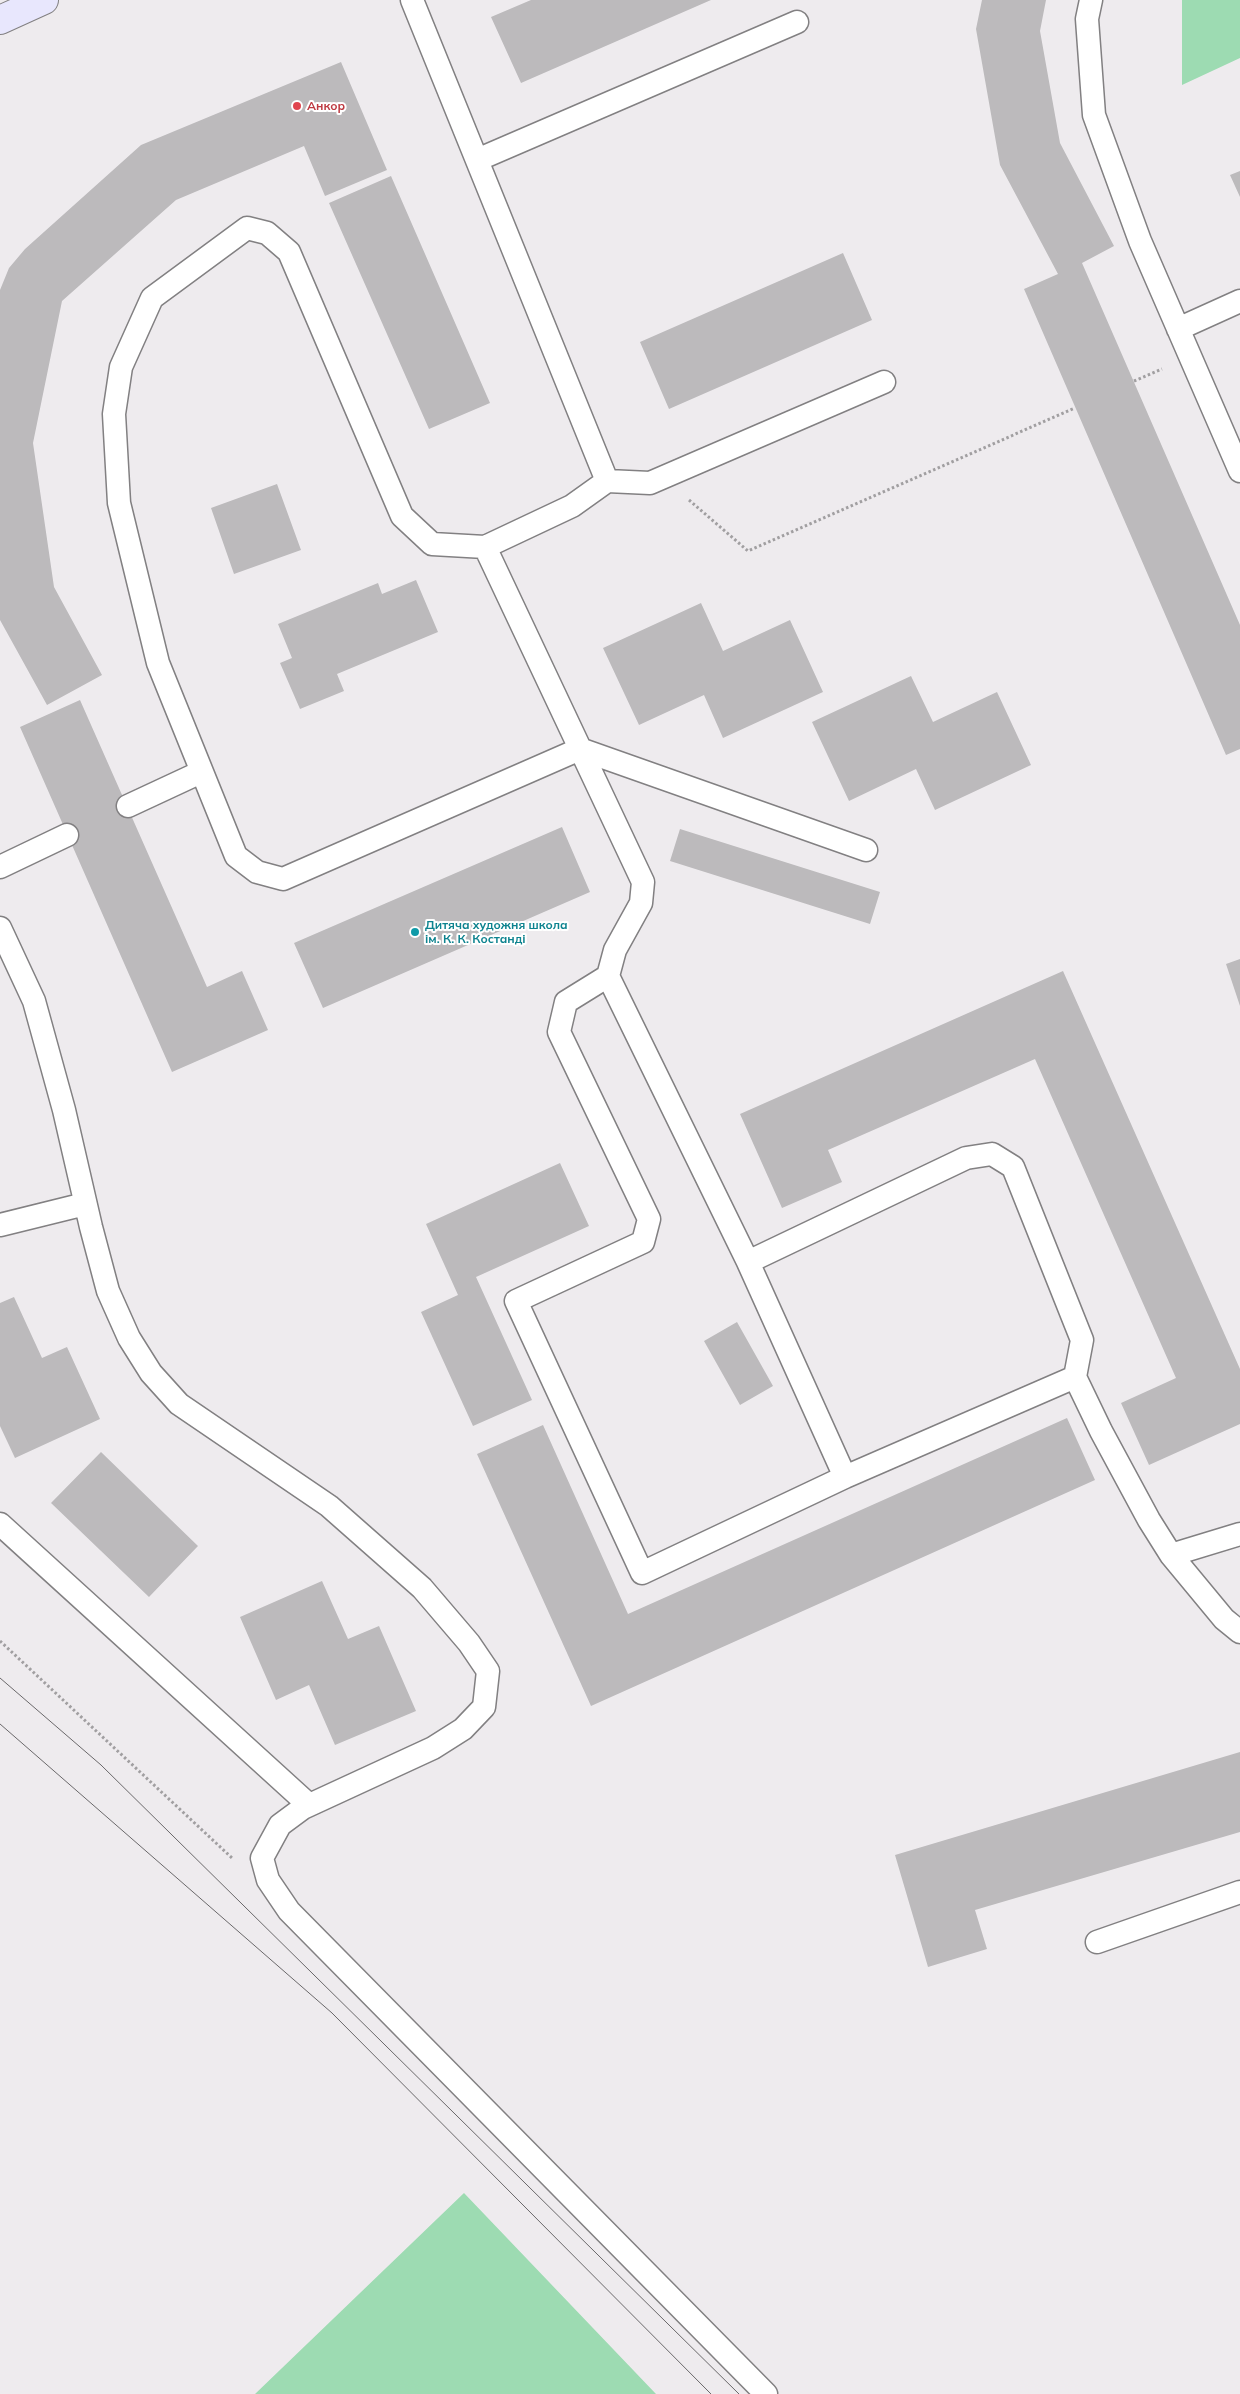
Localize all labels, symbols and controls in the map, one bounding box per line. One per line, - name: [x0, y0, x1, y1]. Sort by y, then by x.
- place label: Анкор: [307, 99, 345, 113]
- marker: Анкор: [291, 100, 303, 112]
- place label: Дитяча художня школа ім. К. К. Костанді: [425, 918, 568, 946]
- marker: Дитяча художня школа ім. К. К. Костанді: [409, 926, 421, 938]

